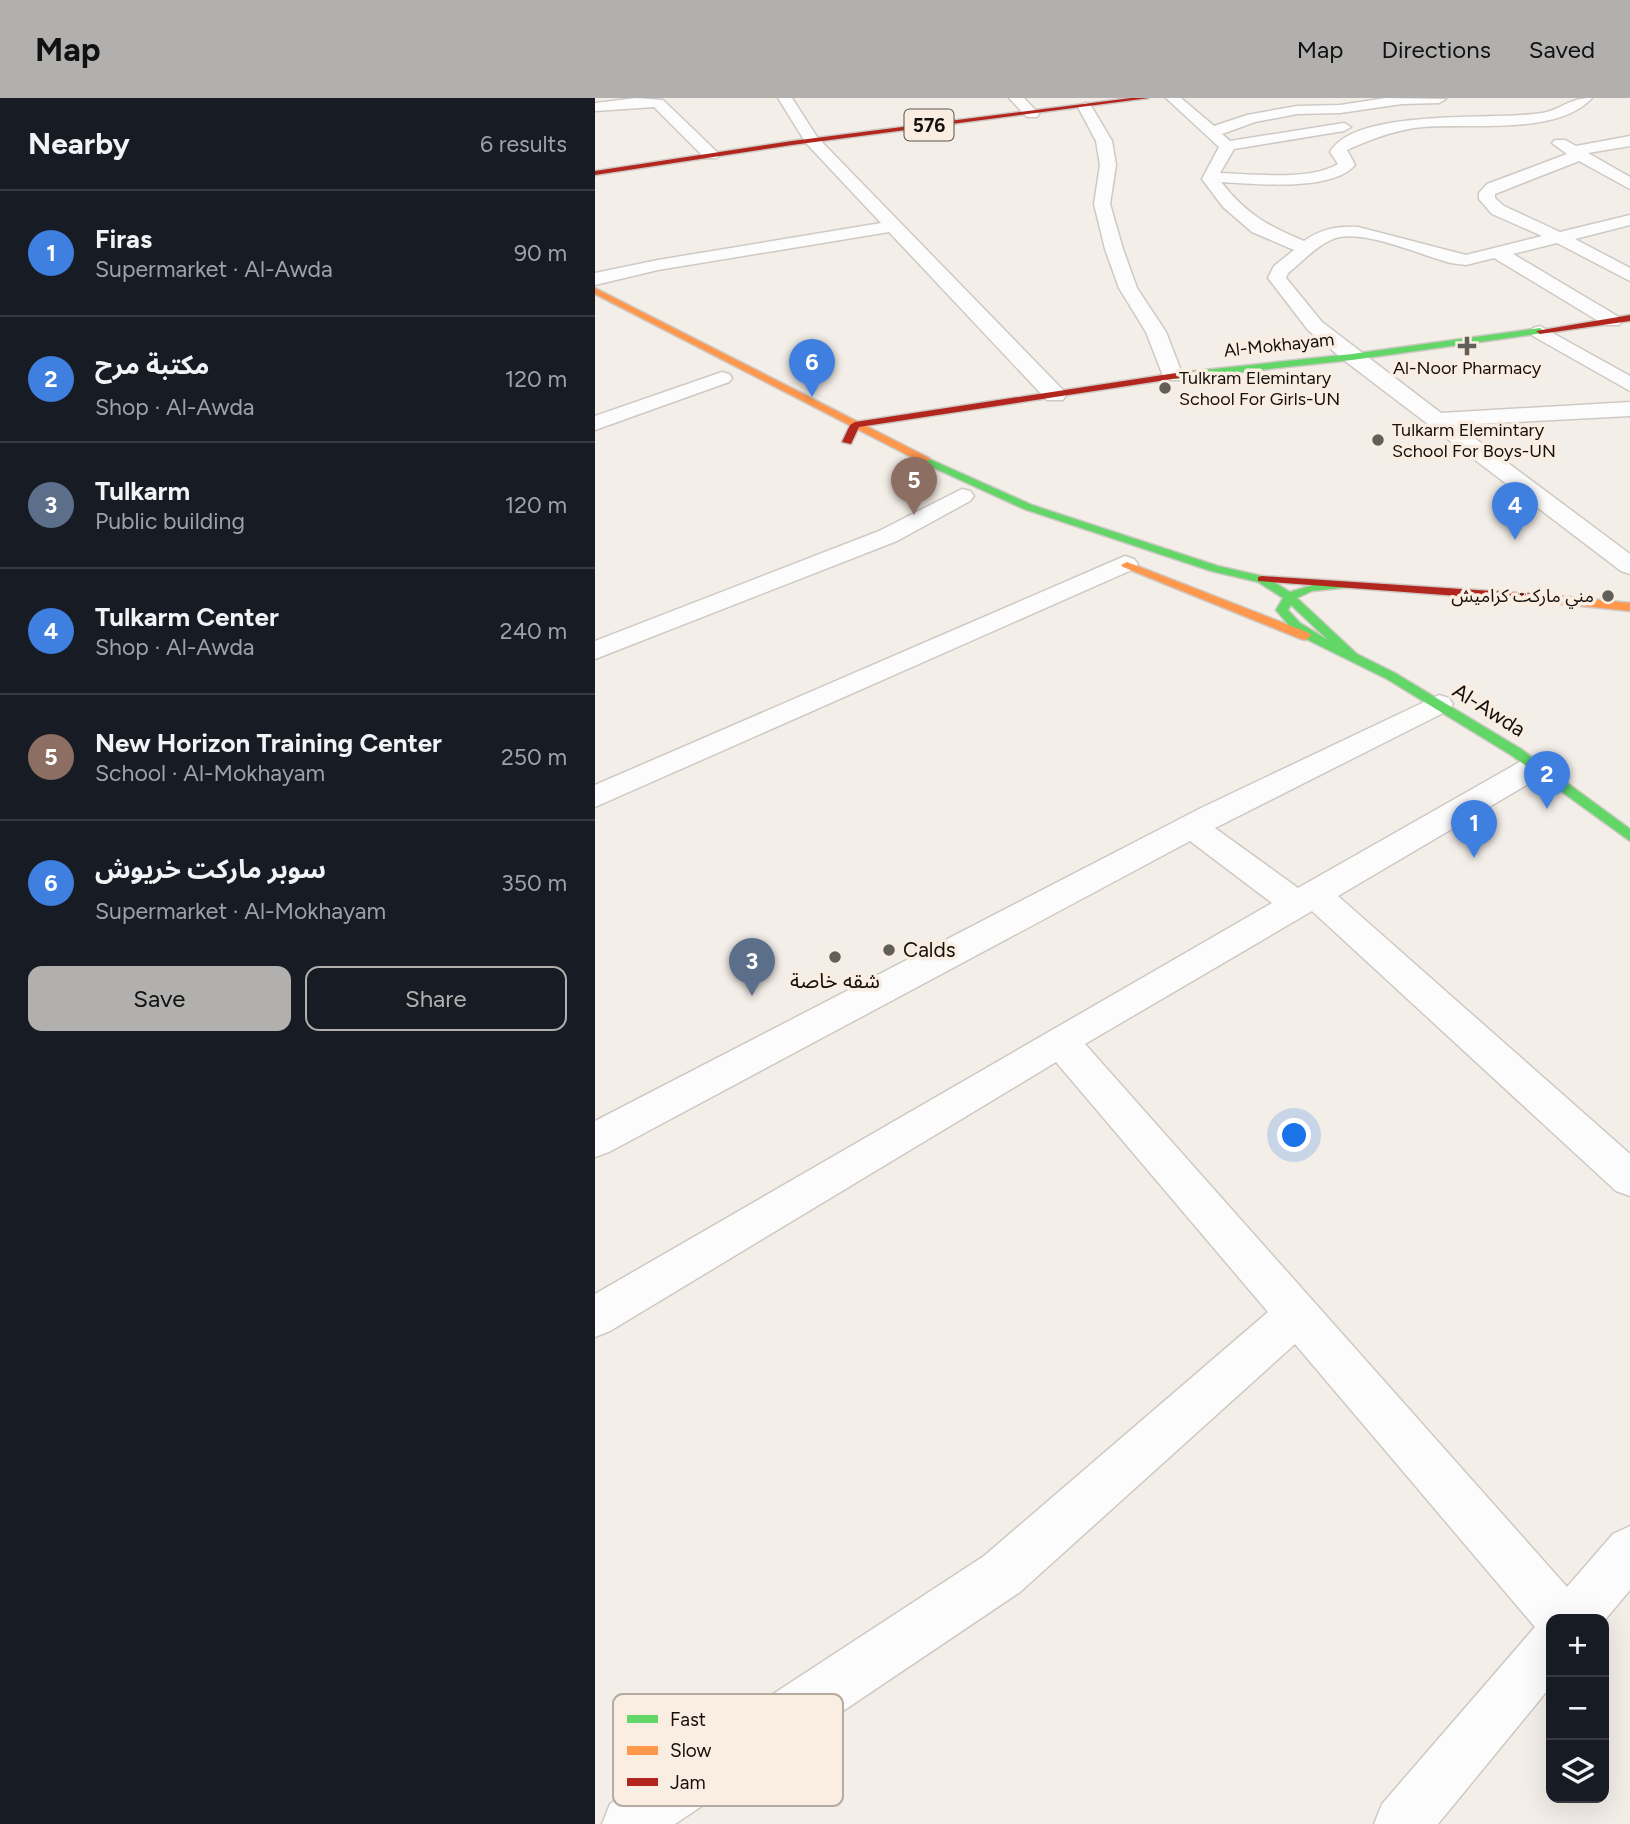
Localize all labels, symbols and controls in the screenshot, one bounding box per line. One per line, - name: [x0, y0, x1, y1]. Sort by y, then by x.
- text: Map: [35, 30, 101, 69]
- text: Map: [1297, 35, 1343, 64]
- text: Directions: [1381, 35, 1491, 64]
- text: Saved: [1529, 35, 1595, 64]
- road number: 576: [905, 110, 953, 140]
- text: Nearby: [28, 125, 130, 162]
- text: 6 results: [480, 130, 567, 158]
- text: Firas: [95, 223, 152, 255]
- text: 1: [46, 239, 56, 267]
- text: 90 m: [514, 239, 567, 267]
- text: Supermarket · Al-Awda: [95, 255, 333, 283]
- street label: Al-Mokhayam: [1223, 328, 1335, 362]
- marker: Al-Noor Pharmacy: [1459, 338, 1475, 354]
- pin: 6: [789, 339, 835, 397]
- text: مكتبة مرح: [95, 349, 209, 381]
- place label: Al-Noor Pharmacy: [1393, 357, 1542, 379]
- text: 2: [44, 365, 58, 393]
- text: 120 m: [505, 365, 567, 393]
- place label: Tulkram Elemintary School For Girls-UN: [1179, 367, 1340, 410]
- marker: Tulkram Elemintary School For Girls-UN: [1157, 380, 1173, 396]
- text: Shop · Al-Awda: [95, 393, 255, 421]
- place label: Tulkarm Elemintary School For Boys-UN: [1392, 419, 1556, 462]
- marker: Tulkarm Elemintary School For Boys-UN: [1370, 432, 1386, 448]
- pin: 5: [891, 457, 937, 515]
- text: Tulkarm: [95, 475, 190, 507]
- pin: 4: [1492, 482, 1538, 540]
- text: 3: [45, 491, 57, 519]
- text: 120 m: [505, 491, 567, 519]
- text: Public building: [95, 507, 245, 535]
- place label: مني ماركت كراميش: [1451, 585, 1594, 609]
- marker: مني ماركت كراميش: [1600, 588, 1616, 604]
- text: Tulkarm Center: [95, 601, 279, 633]
- text: 4: [44, 617, 58, 645]
- text: 240 m: [500, 617, 567, 645]
- text: Shop · Al-Awda: [95, 633, 255, 661]
- street label: Al-Awda: [1448, 678, 1530, 742]
- text: New Horizon Training Center: [95, 727, 442, 759]
- text: 5: [44, 743, 58, 771]
- text: 250 m: [501, 743, 567, 771]
- pin: 2: [1524, 751, 1570, 809]
- text: School · Al-Mokhayam: [95, 759, 325, 787]
- pin: 1: [1451, 800, 1497, 858]
- text: سوبر ماركت خريوش: [95, 853, 326, 885]
- text: 6: [44, 869, 58, 897]
- text: 350 m: [501, 869, 567, 897]
- text: Supermarket · Al-Mokhayam: [95, 897, 386, 925]
- place label: Calds: [903, 937, 956, 962]
- pin: 3: [729, 938, 775, 996]
- marker: Calds: [881, 942, 897, 958]
- marker: شقه خاصة: [827, 949, 843, 965]
- button: Save: [28, 966, 291, 1031]
- button: Share: [305, 966, 567, 1031]
- place label: شقه خاصة: [790, 968, 880, 993]
- your location: [1277, 1118, 1311, 1152]
- map controls: [1546, 1614, 1609, 1803]
- button: +: [1546, 1614, 1609, 1677]
- button: −: [1546, 1677, 1609, 1740]
- legend: [613, 1694, 843, 1806]
- text: Fast: [670, 1708, 706, 1731]
- text: Slow: [670, 1739, 712, 1762]
- button: layers: [1546, 1740, 1609, 1803]
- text: Jam: [670, 1771, 706, 1794]

